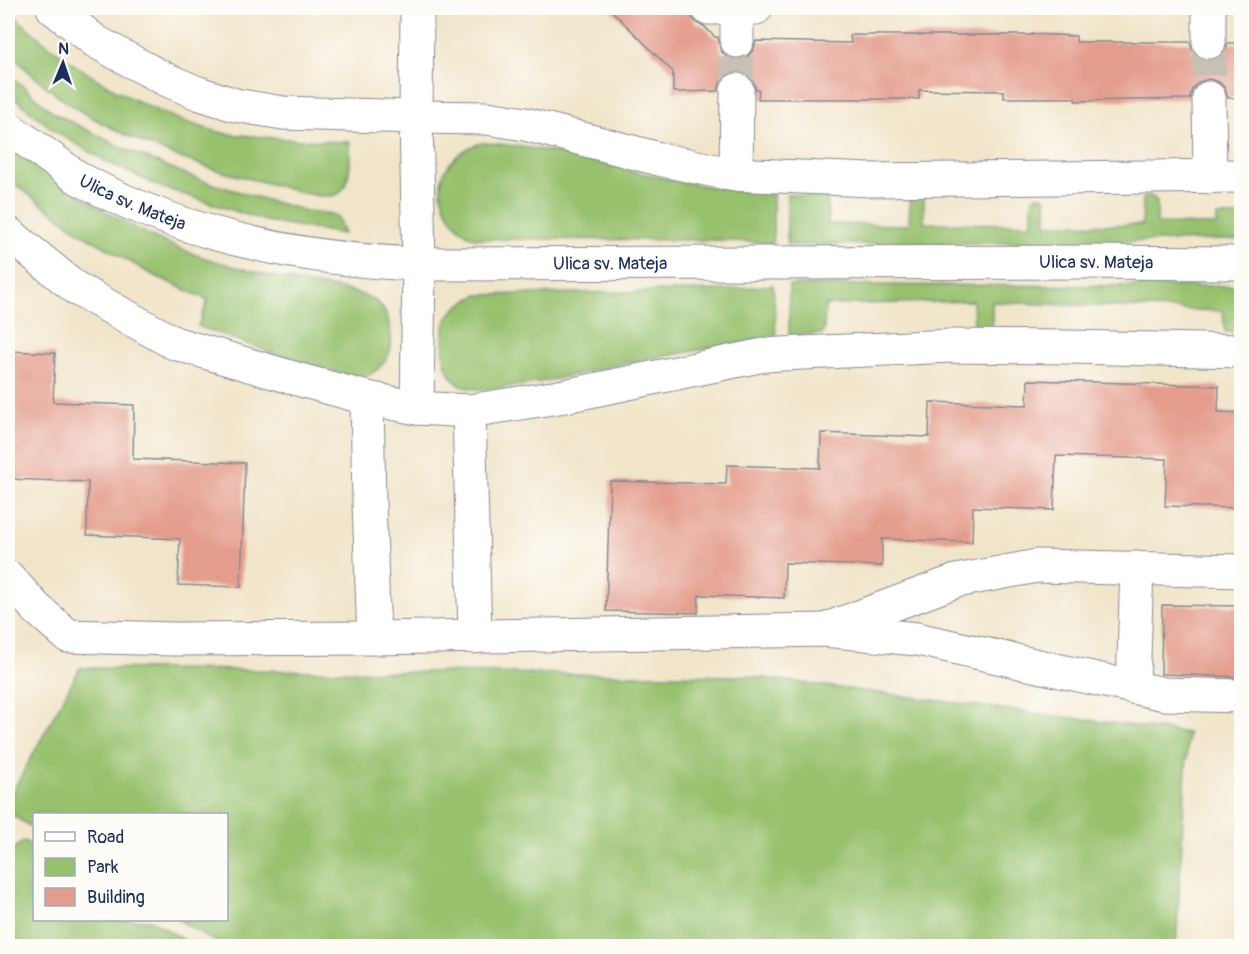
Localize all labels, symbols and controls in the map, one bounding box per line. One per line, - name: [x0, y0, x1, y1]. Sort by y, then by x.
- north arrow: [33, 33, 93, 93]
- text: N: [58, 39, 69, 59]
- street label: Ulica sv. Mateja: [75, 170, 189, 236]
- street label: Ulica sv. Mateja: [1039, 251, 1153, 274]
- street label: Ulica sv. Mateja: [553, 252, 667, 276]
- legend: [33, 813, 228, 921]
- text: Road: [87, 826, 124, 849]
- text: Park: [87, 856, 119, 879]
- text: Building: [87, 886, 145, 909]

